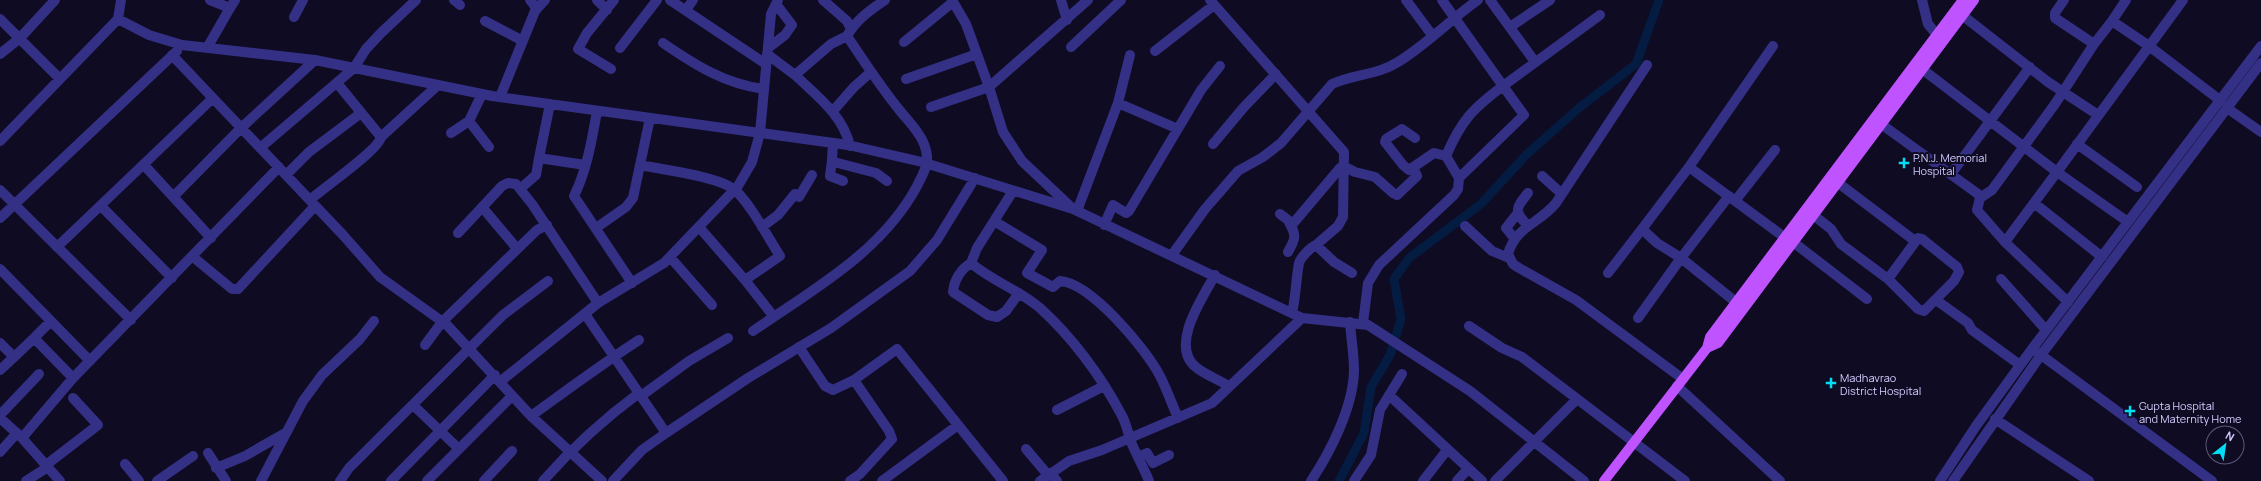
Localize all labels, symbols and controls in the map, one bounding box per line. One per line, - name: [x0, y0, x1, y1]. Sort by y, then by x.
- place label: P.N.J. Memorial Hospital: [1913, 150, 1987, 178]
- marker: P.N.J. Memorial Hospital: [1898, 157, 1910, 169]
- place label: Madhavrao District Hospital: [1840, 370, 1921, 398]
- marker: Madhavrao District Hospital: [1825, 377, 1837, 389]
- place label: Gupta Hospital and Maternity Home: [2139, 398, 2242, 426]
- marker: Gupta Hospital and Maternity Home: [2124, 405, 2136, 417]
- north arrow: [2205, 425, 2245, 465]
- text: N: [2223, 427, 2238, 444]

